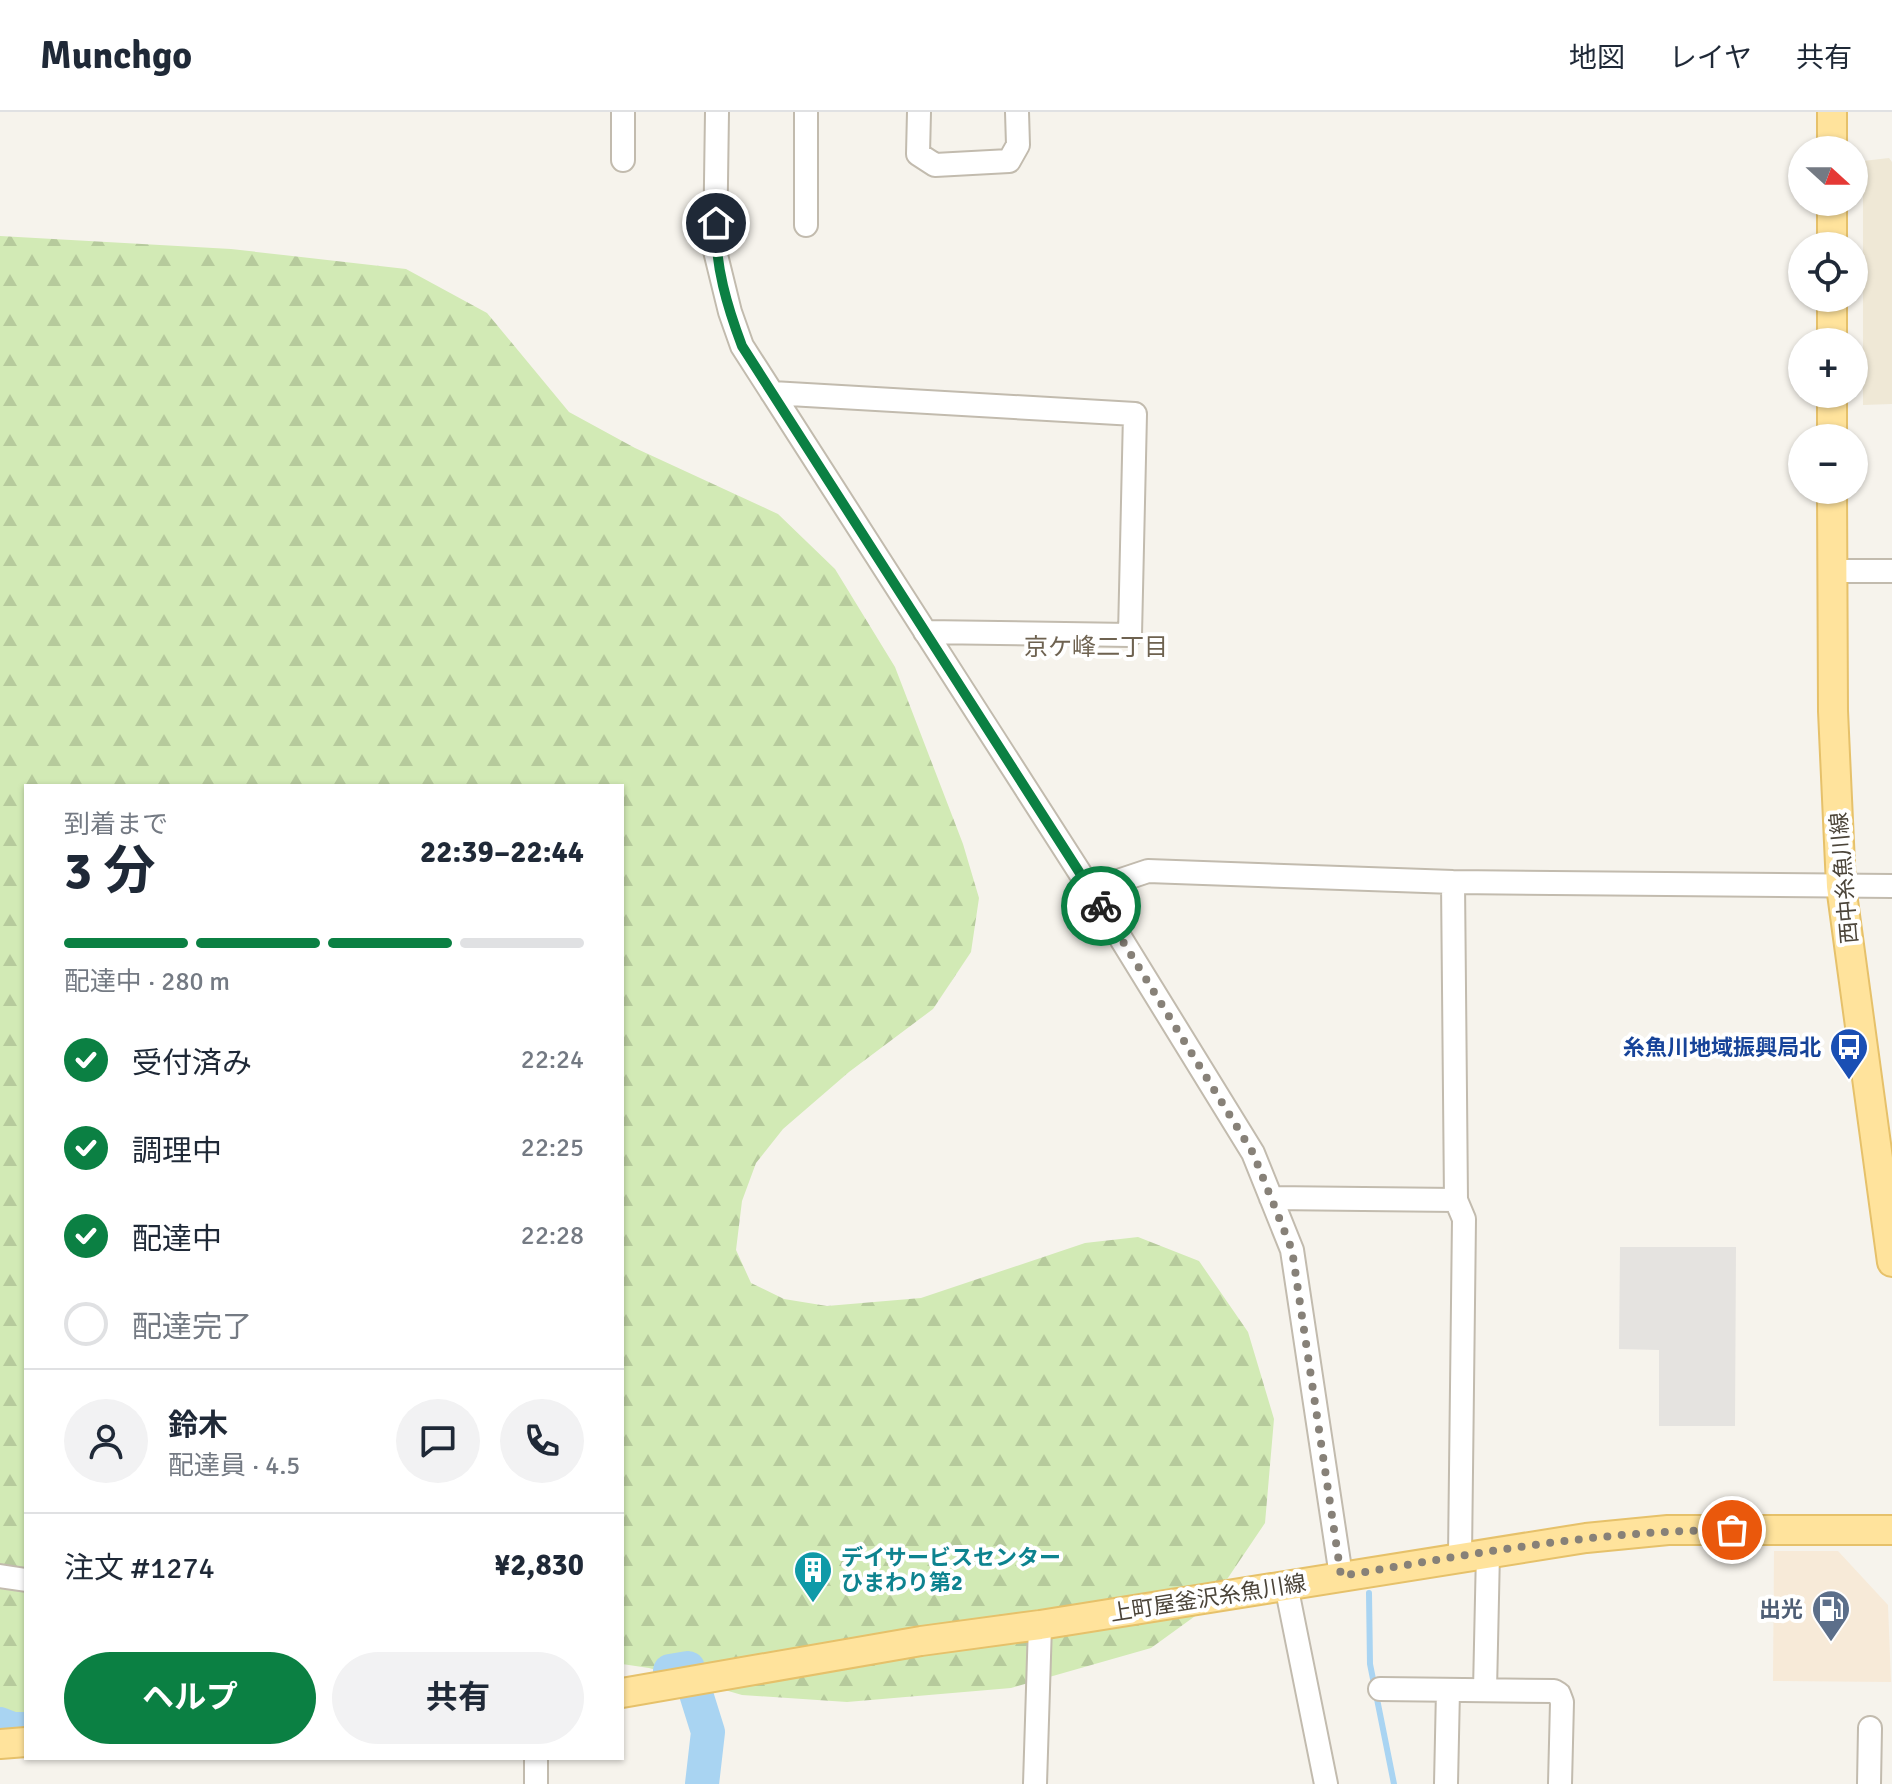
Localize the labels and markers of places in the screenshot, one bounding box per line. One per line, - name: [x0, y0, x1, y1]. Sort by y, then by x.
- pin: [682, 189, 750, 257]
- bus stop icon: 糸魚川地域振興局北: [1828, 1026, 1870, 1081]
- place label: 糸魚川地域振興局北: [1623, 1034, 1821, 1061]
- pin: [1698, 1496, 1766, 1564]
- place label: デイサービスセンター ひまわり第2: [841, 1544, 1061, 1596]
- building icon: デイサービスセンター ひまわり第2: [792, 1549, 834, 1604]
- fuel station icon: 出光: [1810, 1588, 1852, 1643]
- place label: 出光: [1759, 1596, 1803, 1623]

